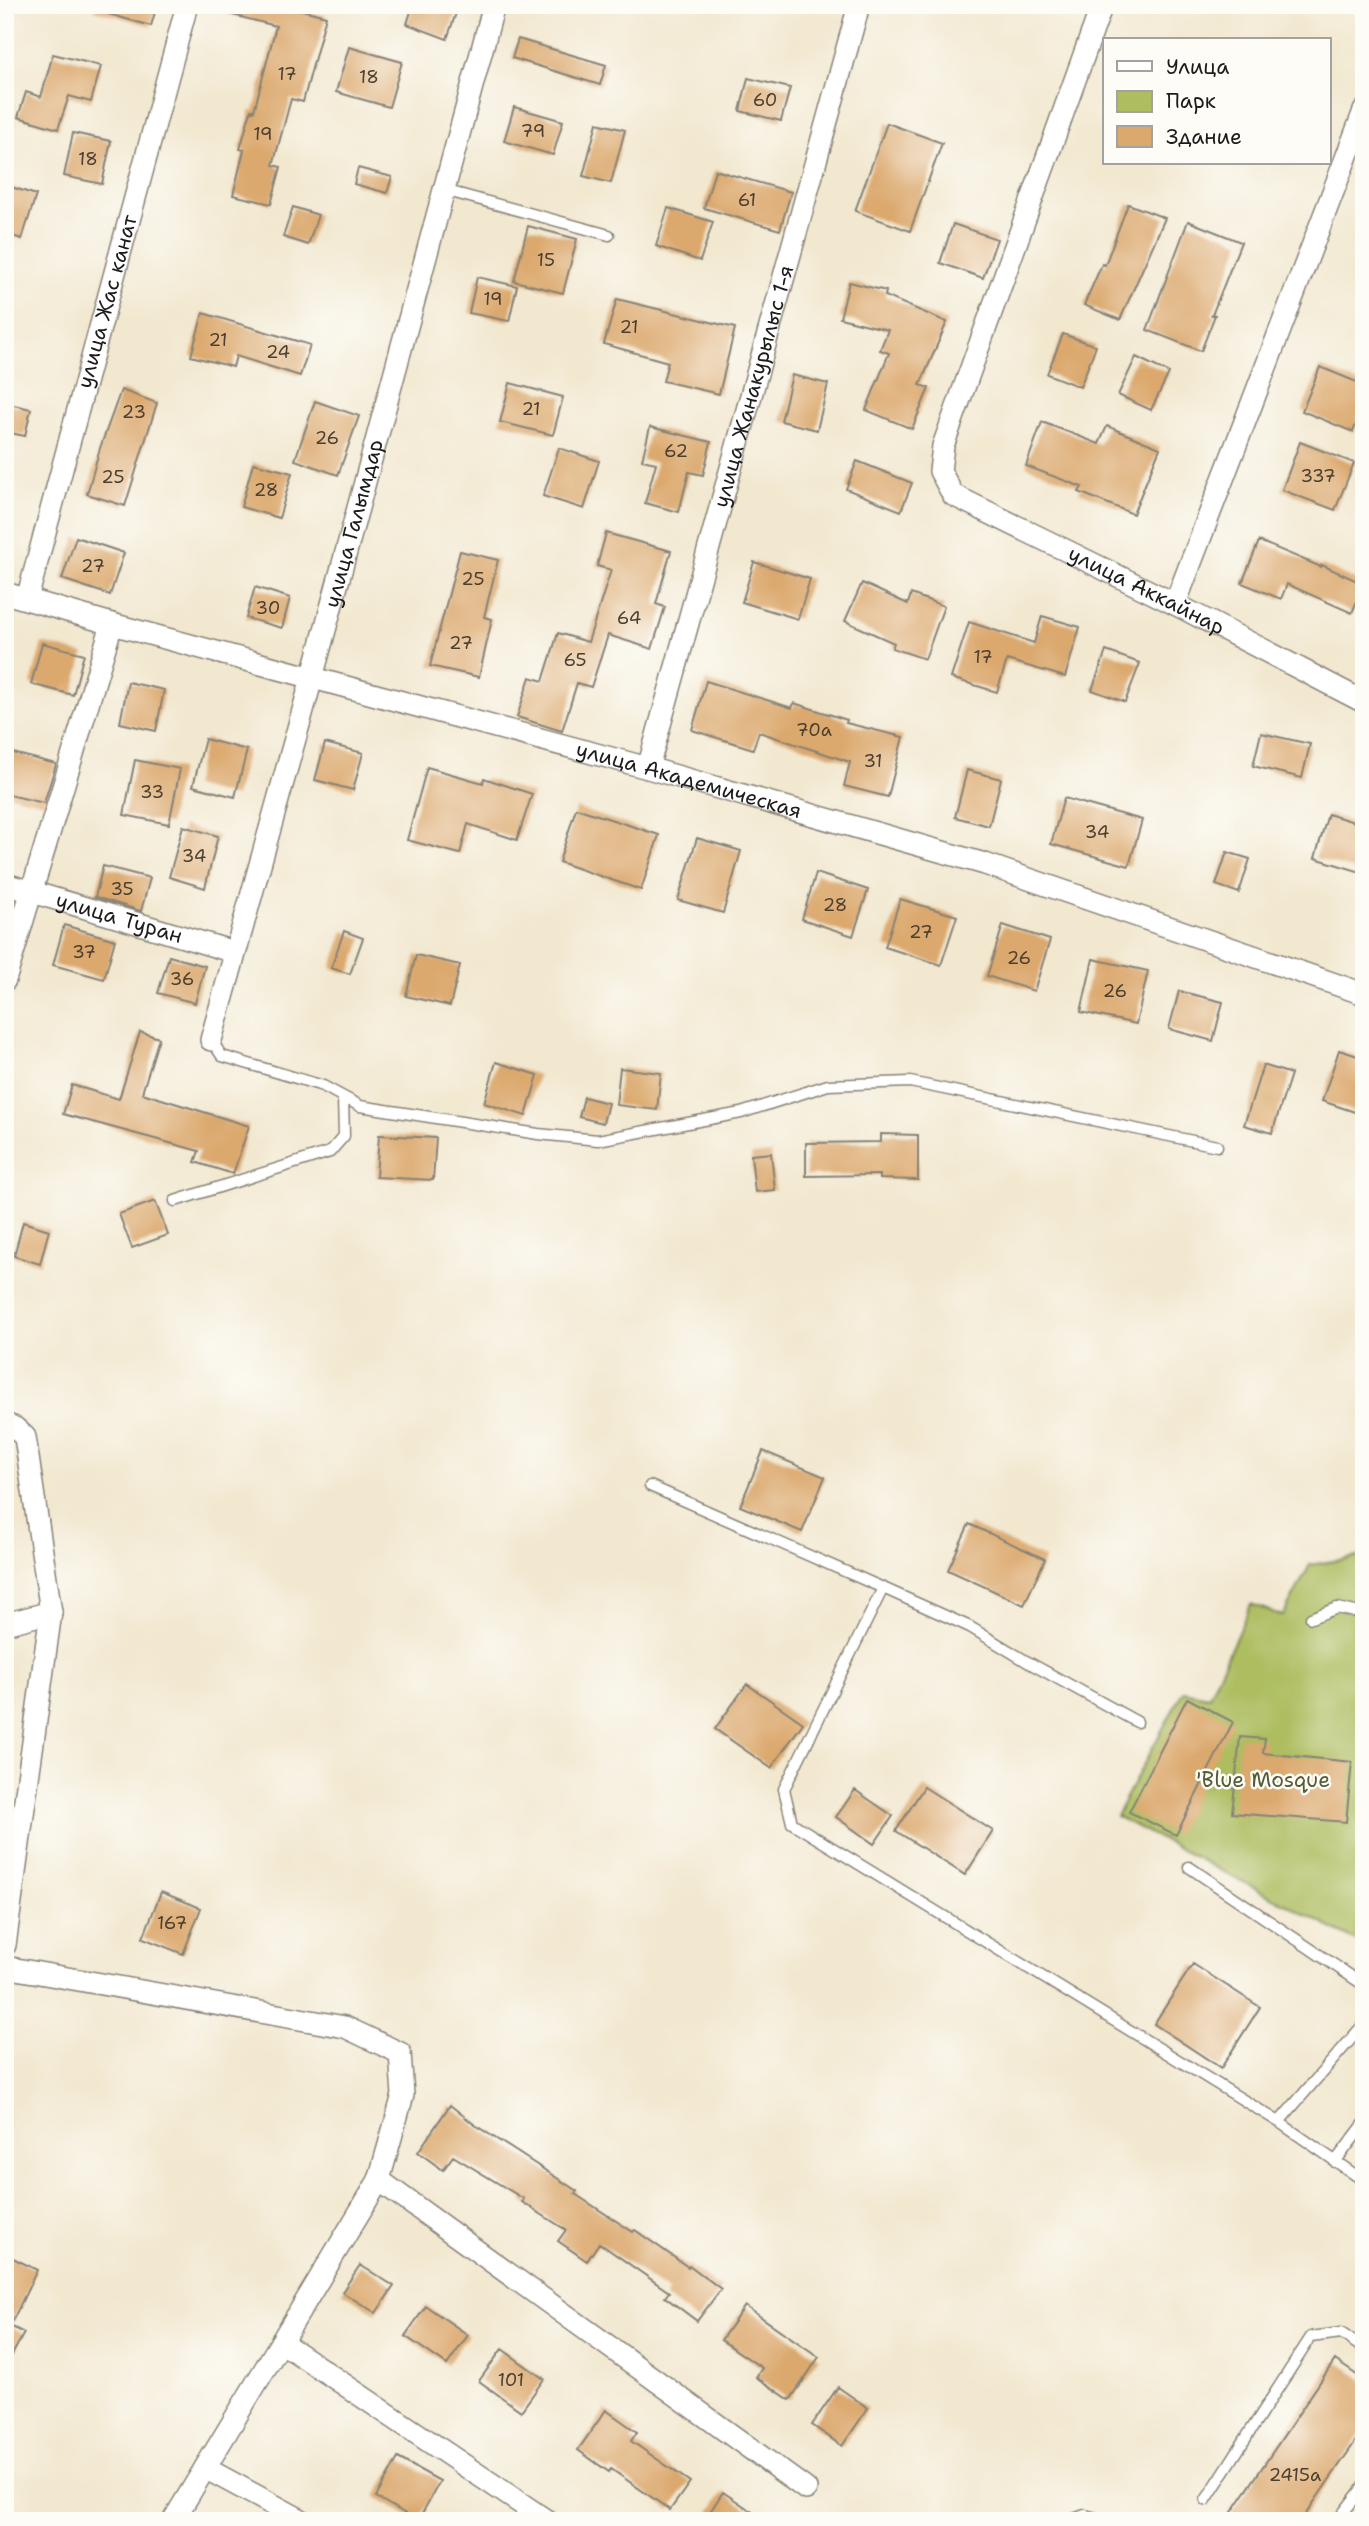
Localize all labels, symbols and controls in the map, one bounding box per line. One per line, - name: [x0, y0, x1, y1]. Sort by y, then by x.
- legend: [1103, 38, 1330, 164]
- text: Улица: [1166, 53, 1229, 81]
- house number: 17: [277, 62, 297, 86]
- house number: 18: [359, 65, 379, 89]
- text: Парк: [1166, 87, 1216, 115]
- house number: 60: [753, 88, 777, 112]
- house number: 79: [521, 119, 545, 143]
- house number: 19: [253, 122, 273, 146]
- text: Здание: [1166, 123, 1242, 151]
- house number: 18: [78, 147, 98, 171]
- house number: 61: [738, 188, 756, 212]
- street label: улица Жас канат: [70, 212, 144, 391]
- house number: 15: [537, 248, 555, 272]
- street label: улица Жанакурылыс 1-я: [707, 262, 800, 511]
- house number: 19: [483, 287, 503, 311]
- house number: 21: [619, 315, 639, 339]
- house number: 21: [208, 328, 228, 352]
- house number: 24: [266, 340, 290, 364]
- house number: 21: [521, 397, 541, 421]
- house number: 23: [122, 400, 146, 424]
- house number: 26: [315, 426, 339, 450]
- street label: улица Галымдар: [318, 436, 390, 611]
- house number: 62: [664, 439, 688, 463]
- house number: 337: [1300, 464, 1336, 488]
- house number: 25: [101, 465, 125, 489]
- house number: 28: [254, 478, 278, 502]
- street label: улица Аккайнар: [1063, 540, 1230, 641]
- house number: 27: [81, 554, 105, 578]
- house number: 25: [461, 567, 485, 591]
- house number: 30: [256, 596, 280, 620]
- house number: 64: [617, 606, 641, 630]
- house number: 27: [449, 631, 473, 655]
- house number: 17: [973, 645, 993, 669]
- house number: 65: [564, 648, 586, 672]
- house number: 70а: [796, 718, 832, 742]
- street label: улица Академическая: [573, 735, 805, 825]
- house number: 31: [863, 749, 883, 773]
- house number: 33: [140, 780, 164, 804]
- house number: 34: [1085, 820, 1109, 844]
- house number: 34: [182, 844, 206, 868]
- house number: 35: [110, 877, 134, 901]
- street label: улица Туран: [52, 886, 186, 950]
- house number: 28: [823, 893, 847, 917]
- house number: 27: [909, 920, 933, 944]
- house number: 37: [72, 940, 96, 964]
- house number: 26: [1007, 946, 1031, 970]
- house number: 36: [170, 967, 194, 991]
- house number: 26: [1103, 979, 1127, 1003]
- park label: 'Blue Mosque: [1196, 1766, 1330, 1794]
- house number: 167: [157, 1911, 187, 1935]
- house number: 101: [498, 2368, 524, 2392]
- house number: 2415а: [1269, 2463, 1321, 2487]

